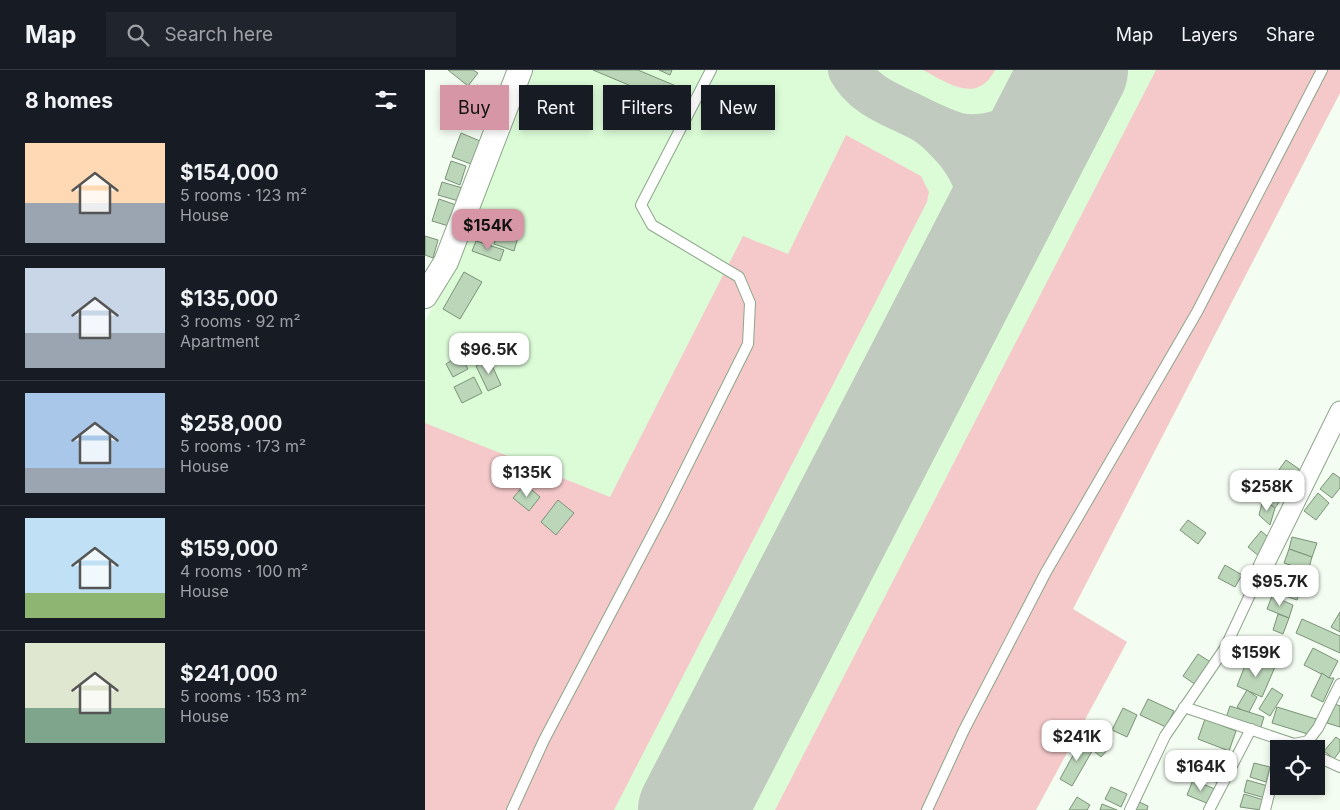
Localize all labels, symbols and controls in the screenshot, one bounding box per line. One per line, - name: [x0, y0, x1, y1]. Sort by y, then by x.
- search box: [106, 12, 456, 57]
- text: Map: [25, 20, 76, 49]
- icon: search: [124, 21, 152, 49]
- text: Search here: [164, 23, 273, 46]
- text: Map: [1116, 24, 1153, 45]
- text: Layers: [1181, 24, 1238, 45]
- text: Share: [1266, 24, 1315, 45]
- chip: Buy: [440, 85, 509, 130]
- chip: Rent: [519, 85, 593, 130]
- chip: Filters: [603, 85, 691, 130]
- chip: New: [701, 85, 775, 130]
- icon: filters: [372, 86, 400, 114]
- text: 8 homes: [25, 88, 113, 113]
- text: $154,000: [180, 160, 279, 185]
- icon: home: [65, 163, 125, 223]
- text: 5 rooms · 123 m²: [180, 185, 307, 205]
- text: House: [180, 205, 229, 225]
- pin: $154K: [453, 208, 523, 251]
- text: $154K: [463, 215, 513, 235]
- text: $135,000: [180, 286, 278, 311]
- icon: home: [65, 288, 125, 348]
- text: 3 rooms · 92 m²: [180, 311, 301, 331]
- text: Apartment: [180, 331, 260, 351]
- pin: $96.5K: [448, 332, 530, 375]
- text: $96.5K: [460, 339, 518, 359]
- text: $258,000: [180, 411, 283, 436]
- icon: home: [65, 413, 125, 473]
- text: 5 rooms · 173 m²: [180, 436, 306, 456]
- text: House: [180, 456, 229, 476]
- pin: $135K: [492, 456, 562, 498]
- text: $135K: [502, 462, 552, 482]
- pin: $258K: [1232, 470, 1302, 512]
- text: $258K: [1241, 476, 1293, 496]
- text: $159,000: [180, 536, 278, 561]
- icon: home: [65, 538, 125, 598]
- text: 4 rooms · 100 m²: [180, 561, 308, 581]
- pin: $95.7K: [1239, 564, 1321, 607]
- text: $95.7K: [1252, 571, 1308, 591]
- text: House: [180, 581, 229, 601]
- pin: $159K: [1221, 636, 1291, 678]
- text: $159K: [1231, 642, 1281, 662]
- text: $241,000: [180, 661, 278, 686]
- icon: home: [65, 663, 125, 723]
- text: 5 rooms · 153 m²: [180, 686, 307, 706]
- text: House: [180, 706, 229, 726]
- pin: $241K: [1042, 720, 1112, 762]
- text: $241K: [1053, 726, 1101, 746]
- map controls: [1270, 740, 1325, 795]
- button: locate: [1270, 740, 1325, 795]
- pin: $164K: [1166, 750, 1236, 792]
- text: $164K: [1176, 756, 1226, 776]

